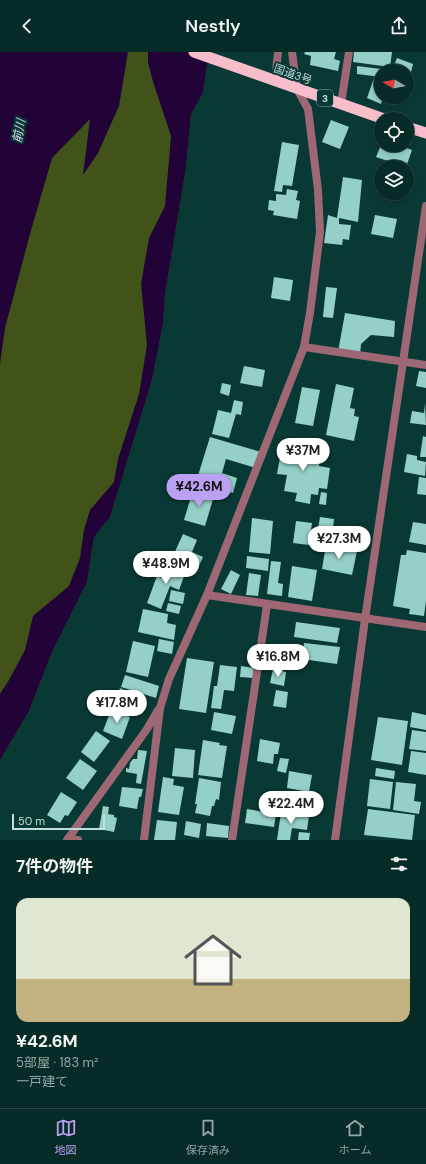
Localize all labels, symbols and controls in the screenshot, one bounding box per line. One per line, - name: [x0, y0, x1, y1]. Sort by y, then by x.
- text: Nestly: [185, 14, 241, 38]
- icon: back: [16, 15, 38, 37]
- icon: share: [388, 15, 410, 37]
- street label: 国道3号: [272, 61, 314, 87]
- north arrow: [374, 64, 414, 104]
- map controls: [374, 64, 414, 200]
- road number: 3: [317, 90, 333, 106]
- button: locate: [374, 112, 414, 152]
- water label: 前川: [9, 116, 30, 144]
- button: layers: [374, 160, 414, 200]
- pin: ¥37M: [279, 438, 327, 472]
- text: ¥37M: [286, 442, 320, 459]
- pin: ¥42.6M: [166, 474, 232, 508]
- text: ¥42.6M: [175, 478, 223, 495]
- pin: ¥27.3M: [306, 526, 372, 560]
- text: ¥27.3M: [317, 530, 361, 547]
- pin: ¥48.9M: [133, 551, 199, 585]
- text: ¥48.9M: [142, 555, 190, 572]
- pin: ¥16.8M: [245, 644, 311, 678]
- text: ¥16.8M: [256, 648, 300, 665]
- pin: ¥17.8M: [84, 690, 150, 724]
- text: ¥17.8M: [96, 694, 138, 711]
- pin: ¥22.4M: [258, 791, 324, 825]
- text: ¥22.4M: [268, 795, 314, 812]
- scale bar: [12, 812, 105, 831]
- text: 50 m: [18, 814, 45, 828]
- icon: filters: [388, 853, 410, 875]
- text: 7件の物件: [16, 855, 93, 877]
- icon: home: [177, 924, 249, 996]
- text: ¥42.6M: [16, 1030, 78, 1052]
- text: 5部屋 · 183 m²: [16, 1054, 98, 1071]
- text: 一戸建て: [16, 1073, 68, 1090]
- tab: 地図: [55, 1117, 77, 1157]
- tab: 保存済み: [186, 1117, 230, 1157]
- tab: ホーム: [339, 1117, 371, 1157]

